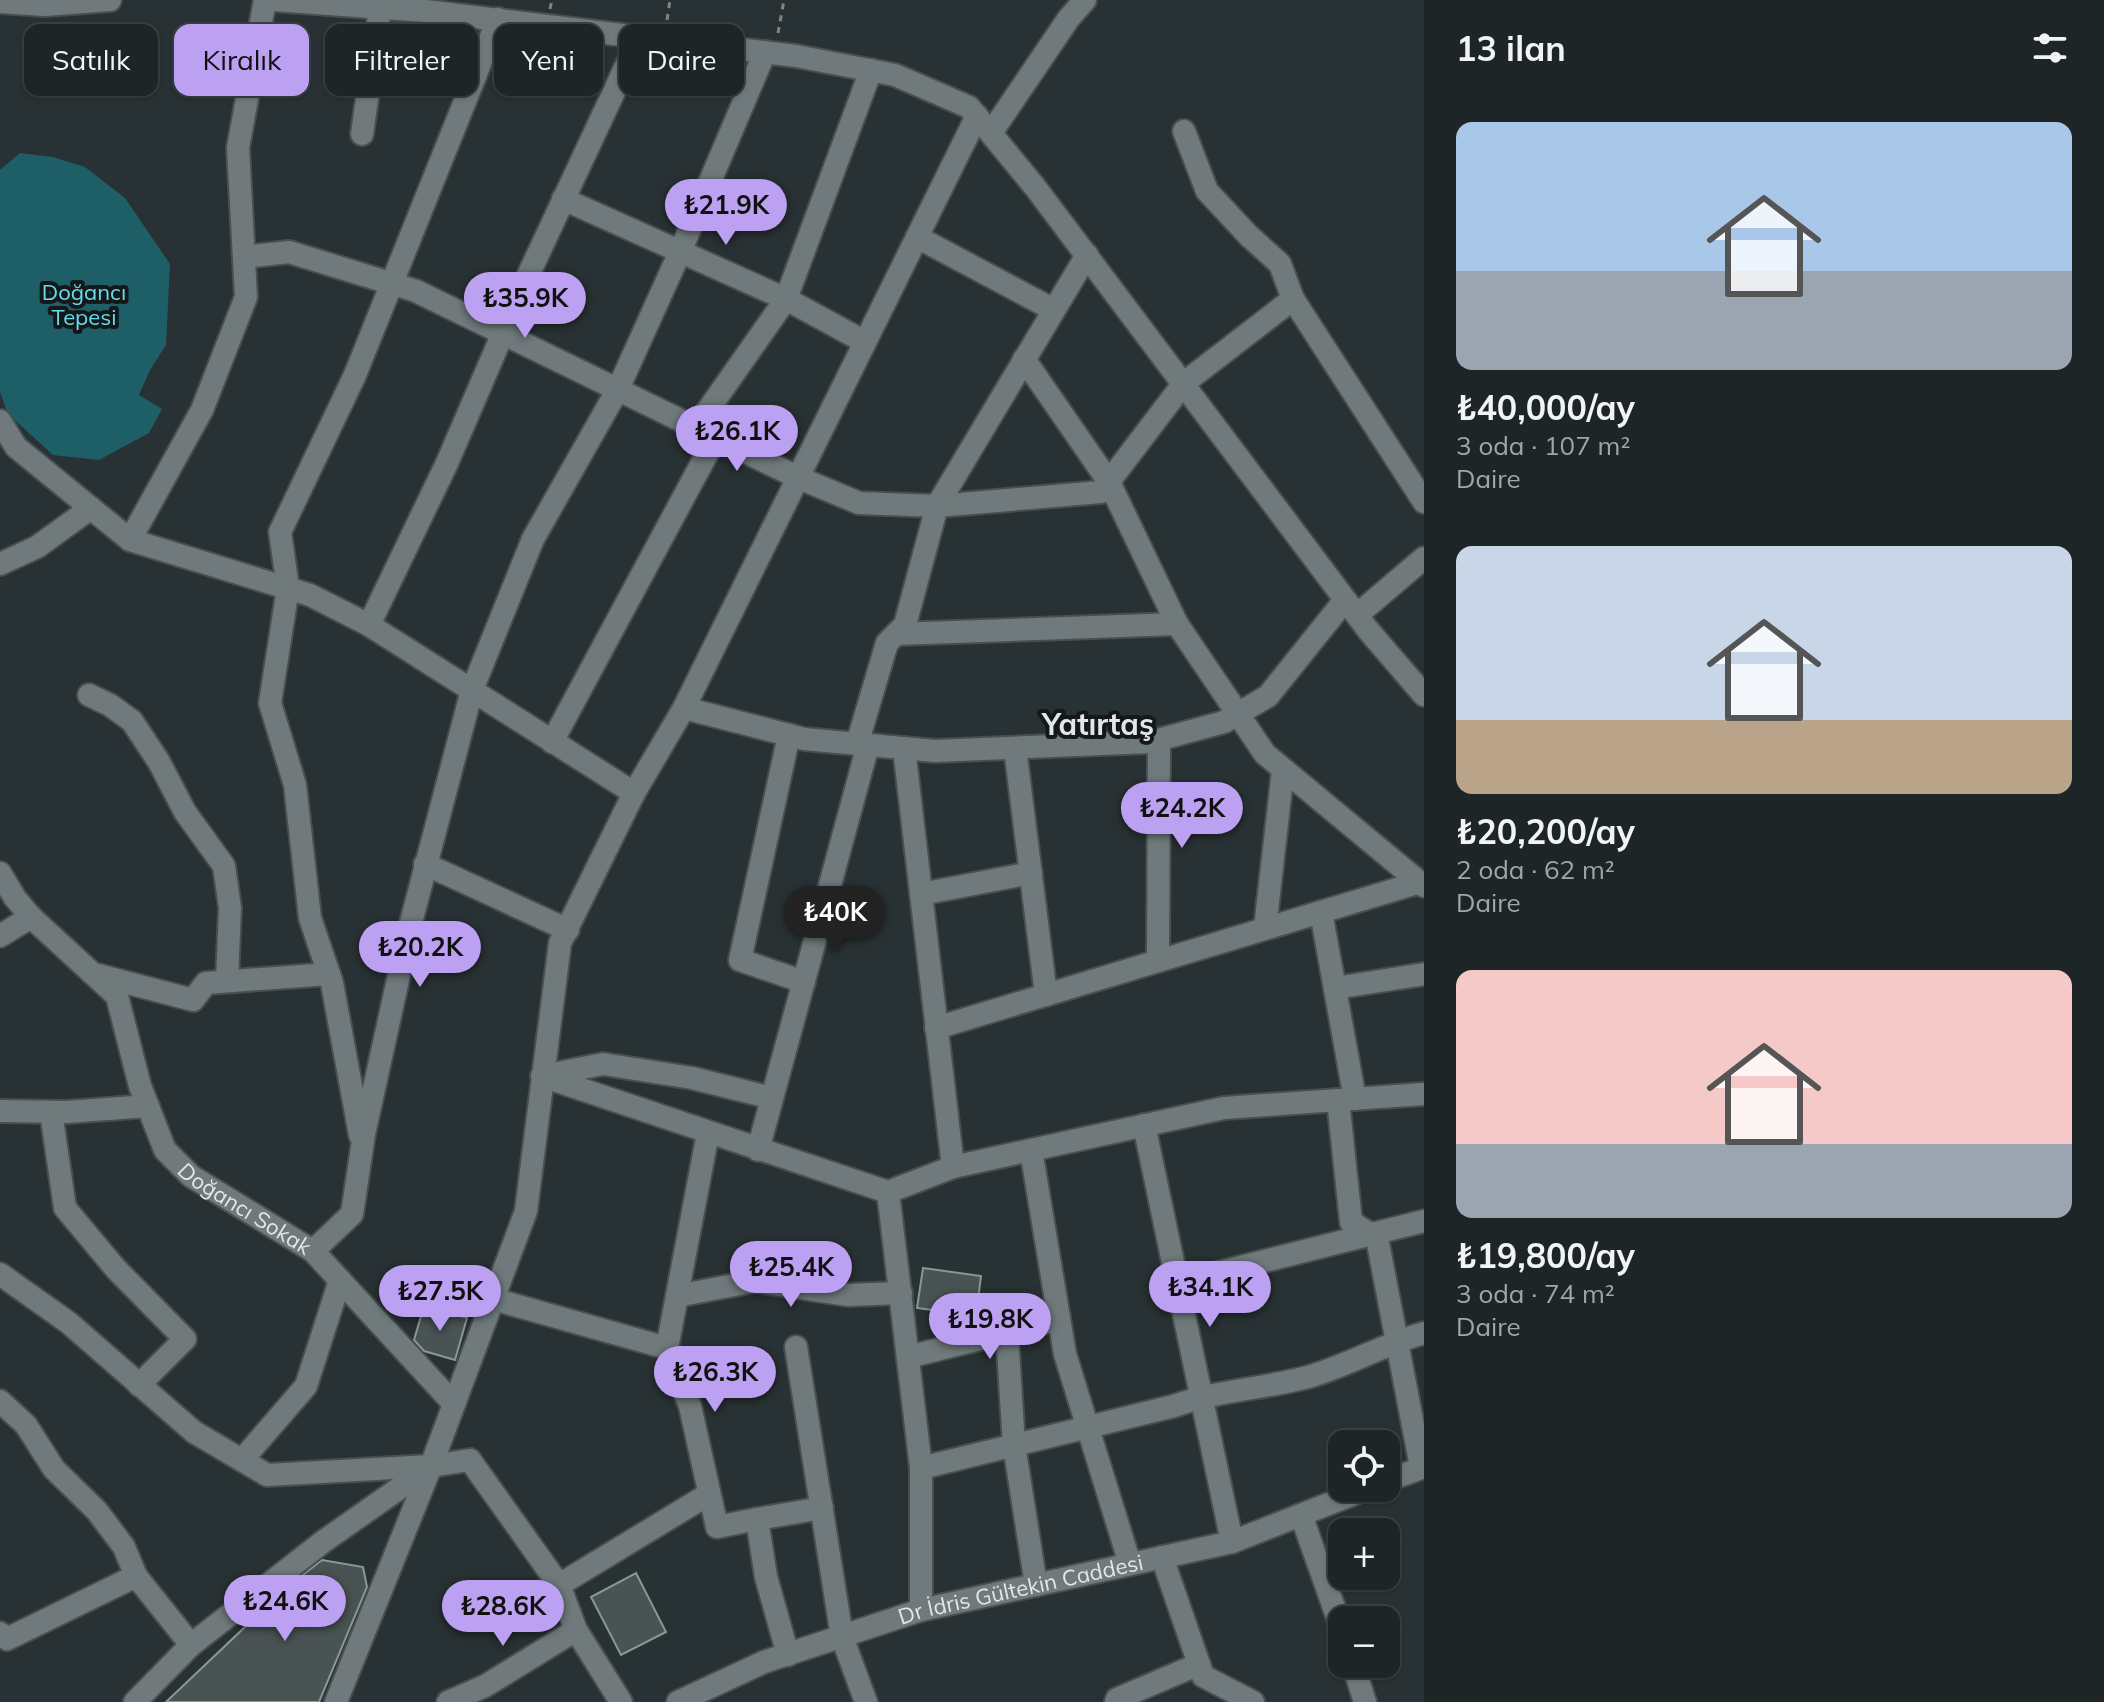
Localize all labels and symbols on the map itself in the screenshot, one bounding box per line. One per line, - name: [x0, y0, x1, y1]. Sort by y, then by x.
- pin: ₺21.9K: [661, 179, 791, 247]
- pin: ₺35.9K: [460, 272, 590, 340]
- park label: Doğancı Tepesi: [42, 278, 126, 331]
- pin: ₺26.1K: [672, 405, 802, 473]
- district label: Yatırtaş: [1041, 705, 1154, 743]
- pin: ₺24.2K: [1117, 782, 1247, 850]
- pin: ₺40K: [788, 886, 882, 954]
- pin: ₺20.2K: [355, 921, 485, 989]
- street label: Doğancı Sokak: [172, 1157, 317, 1261]
- pin: ₺25.4K: [726, 1241, 856, 1309]
- pin: ₺34.1K: [1145, 1261, 1275, 1329]
- pin: ₺27.5K: [375, 1265, 505, 1333]
- pin: ₺19.8K: [925, 1293, 1055, 1361]
- pin: ₺26.3K: [650, 1346, 780, 1414]
- street label: Dr İdris Gültekin Caddesi: [894, 1548, 1146, 1631]
- pin: ₺24.6K: [220, 1575, 350, 1643]
- pin: ₺28.6K: [438, 1580, 568, 1648]

